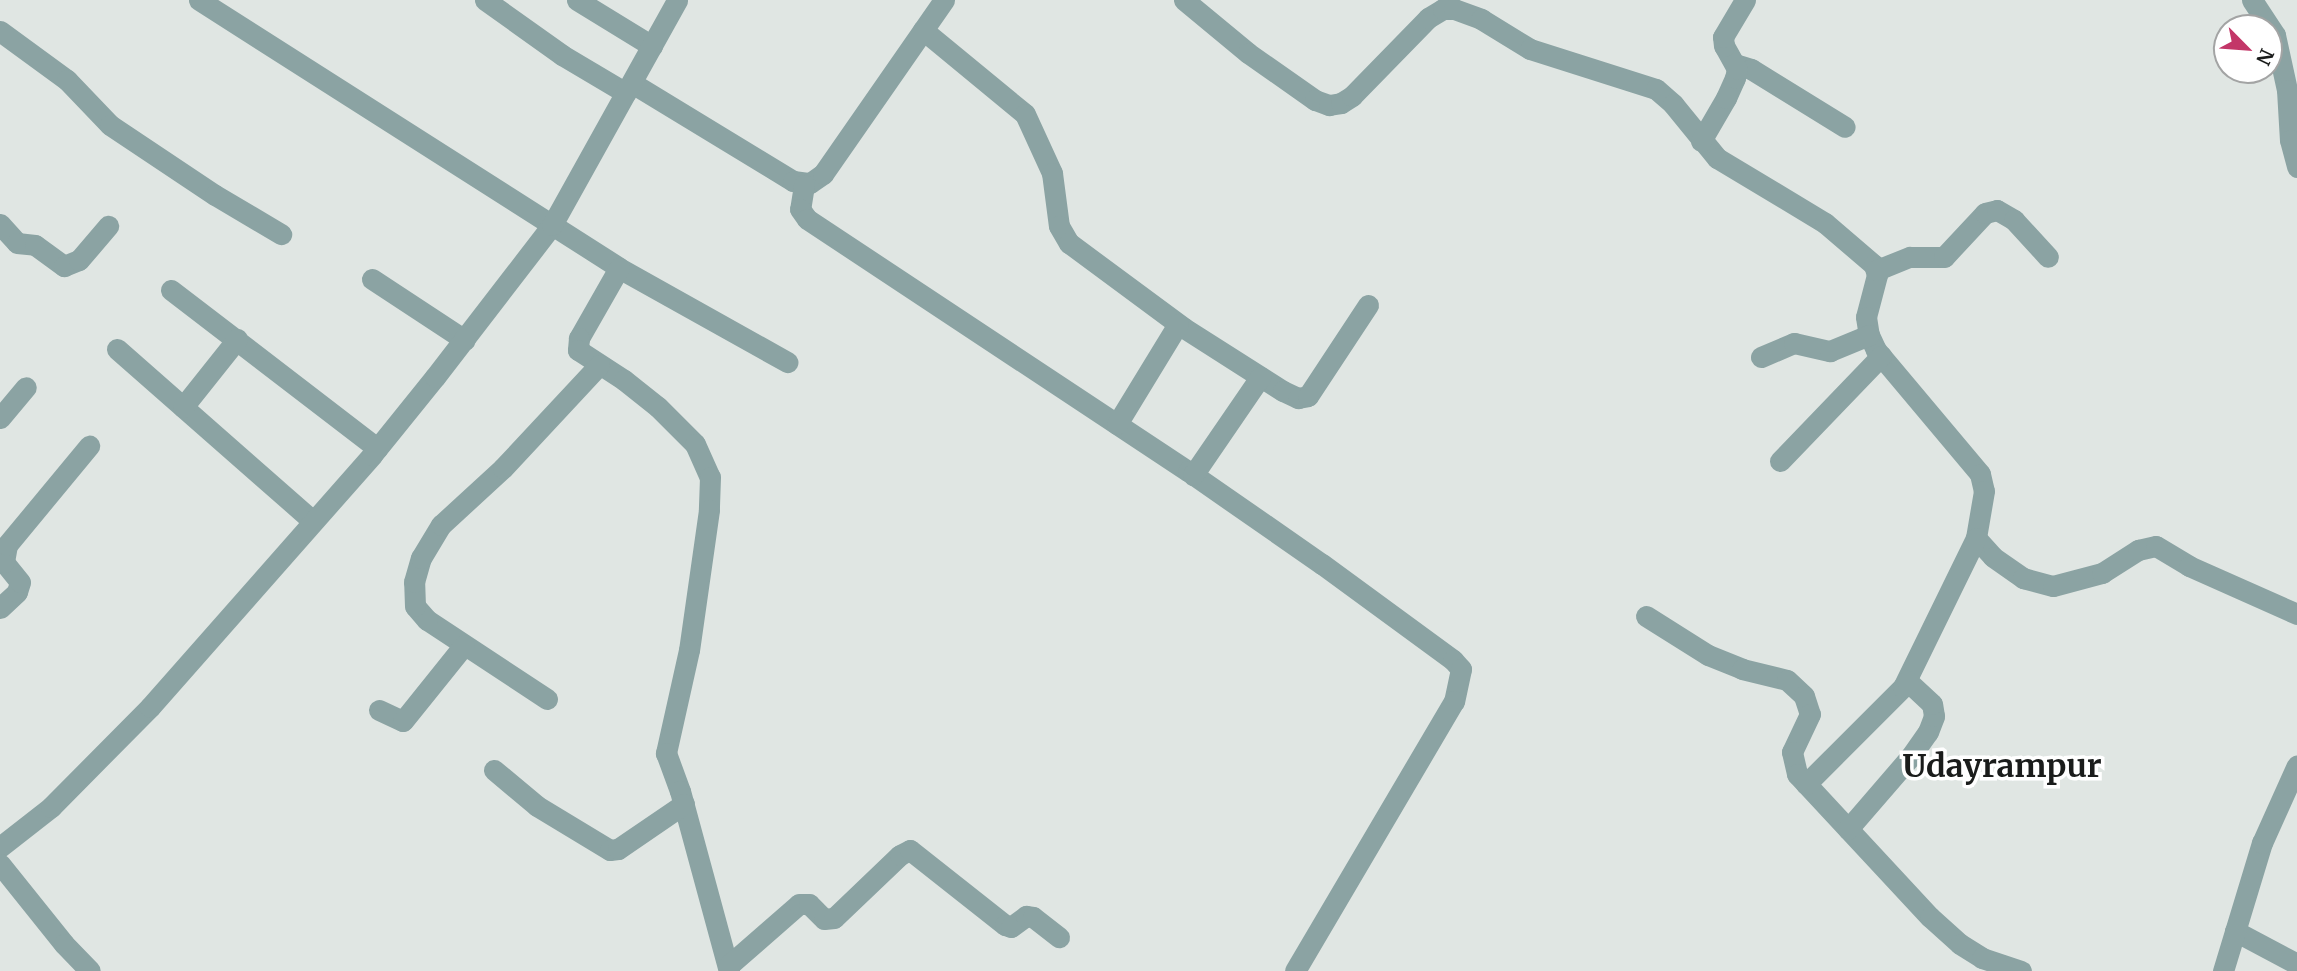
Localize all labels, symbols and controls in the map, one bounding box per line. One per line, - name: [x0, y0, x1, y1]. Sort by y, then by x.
- north arrow: [2213, 14, 2283, 84]
- text: N: [2251, 45, 2279, 69]
- district label: Udayrampur: [1902, 747, 2102, 785]

